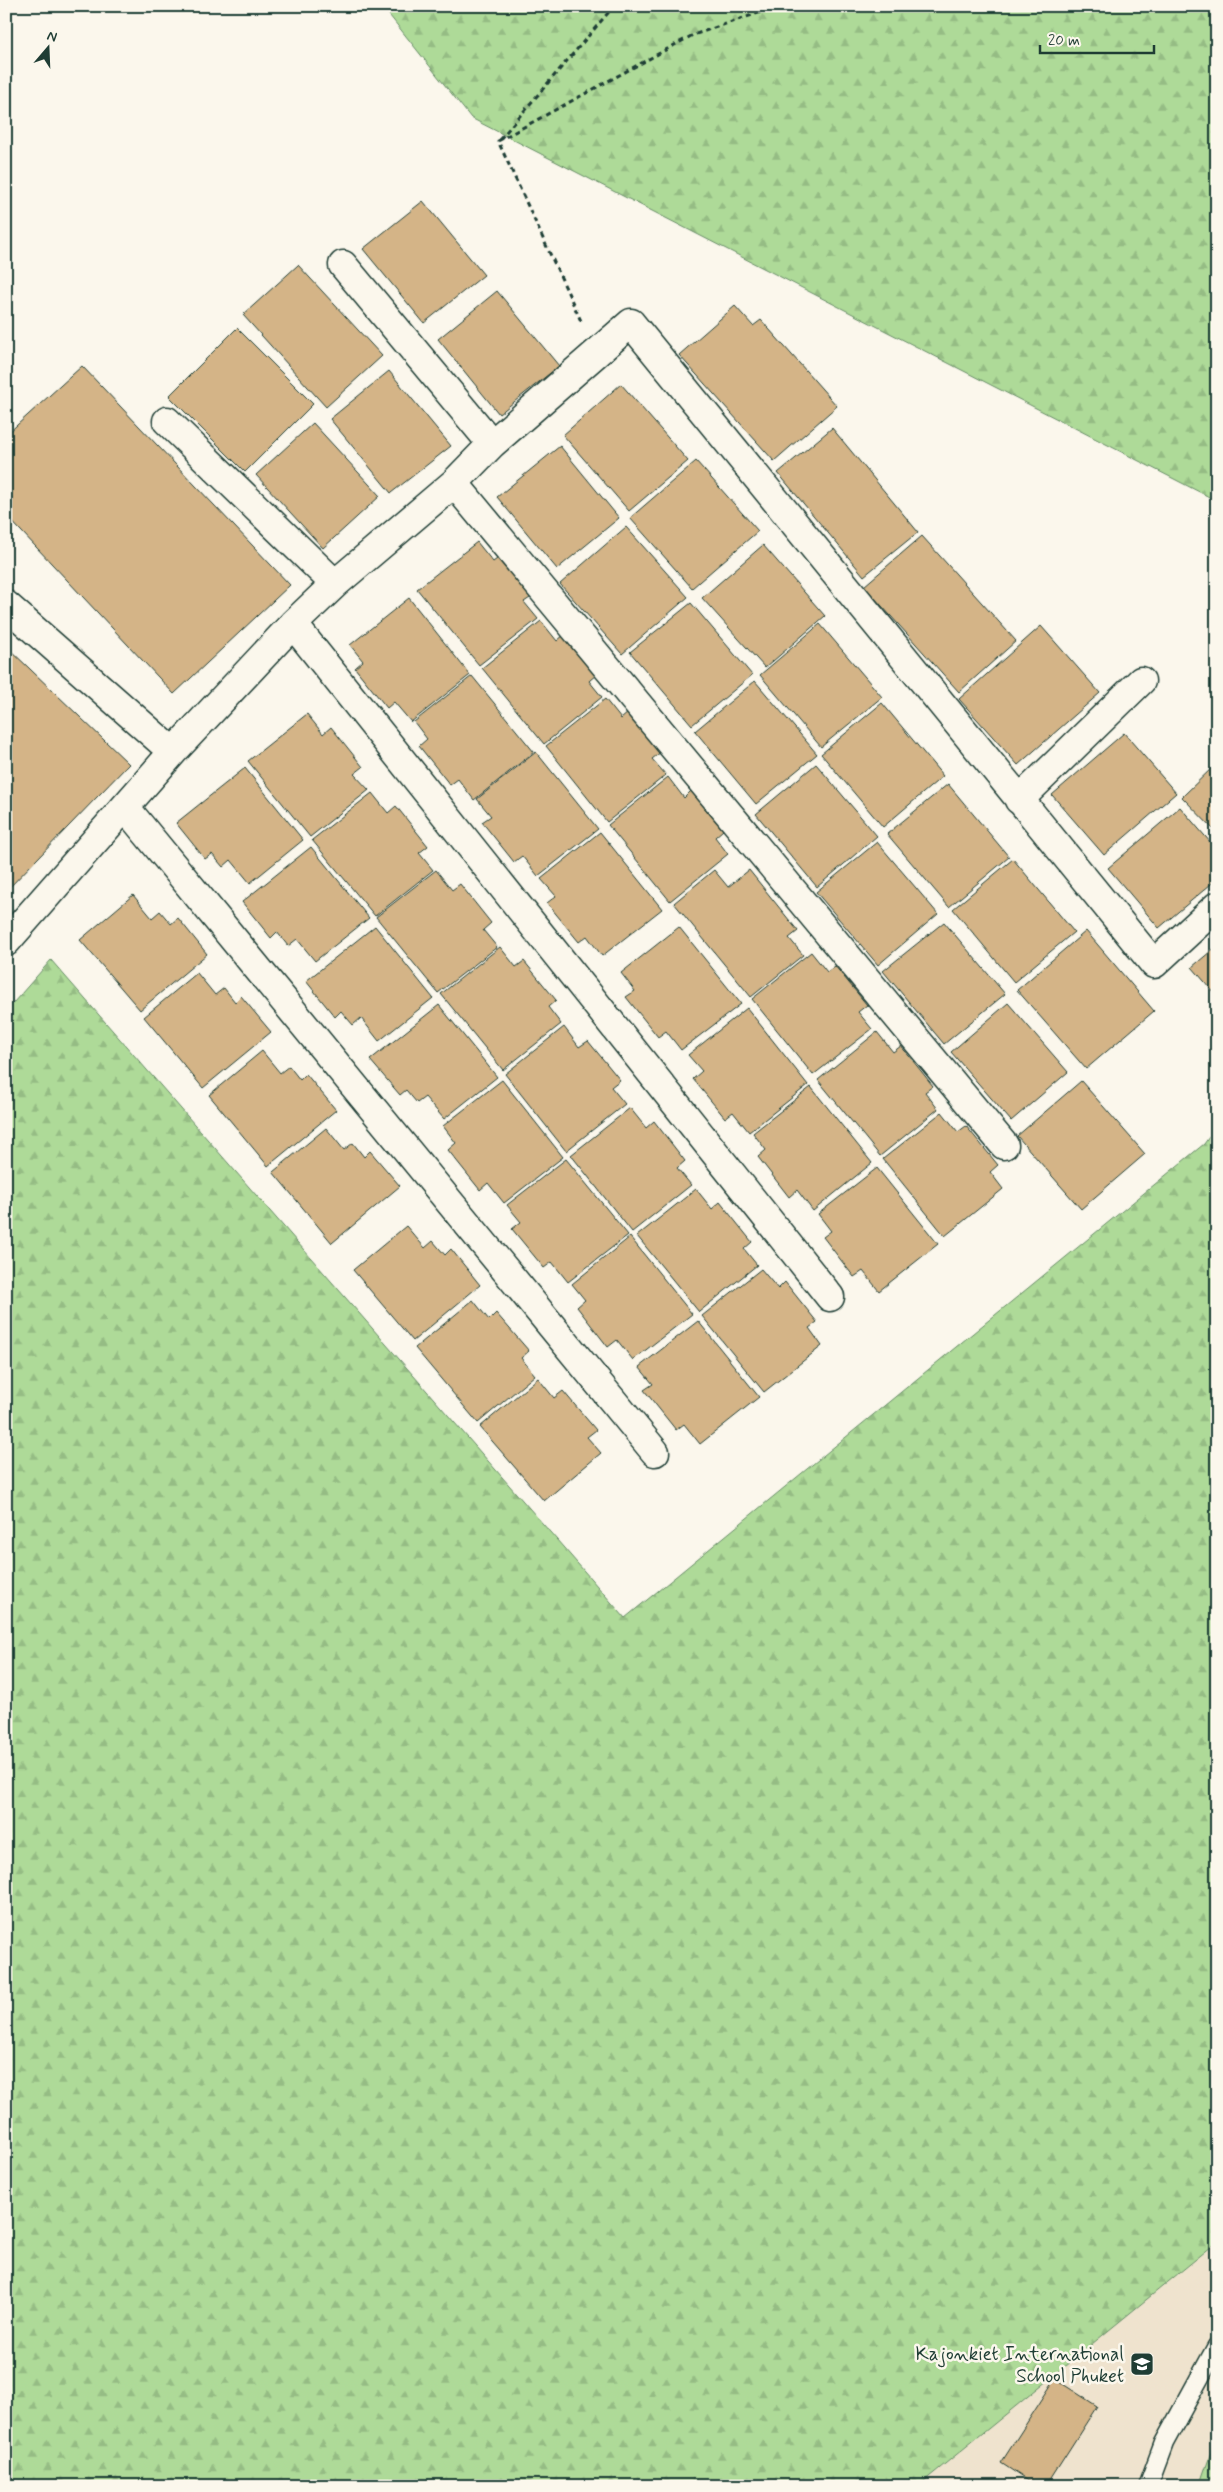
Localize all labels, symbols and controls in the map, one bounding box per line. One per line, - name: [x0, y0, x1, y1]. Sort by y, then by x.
- north arrow: [22, 22, 72, 72]
- scale bar: [1040, 22, 1154, 54]
- text: N: [45, 27, 59, 47]
- text: 20 m: [1048, 31, 1080, 51]
- place label: Kajonkiet International School Phuket: [915, 2342, 1124, 2389]
- school or university icon: Kajonkiet International School Phuket: [1129, 2351, 1155, 2377]

